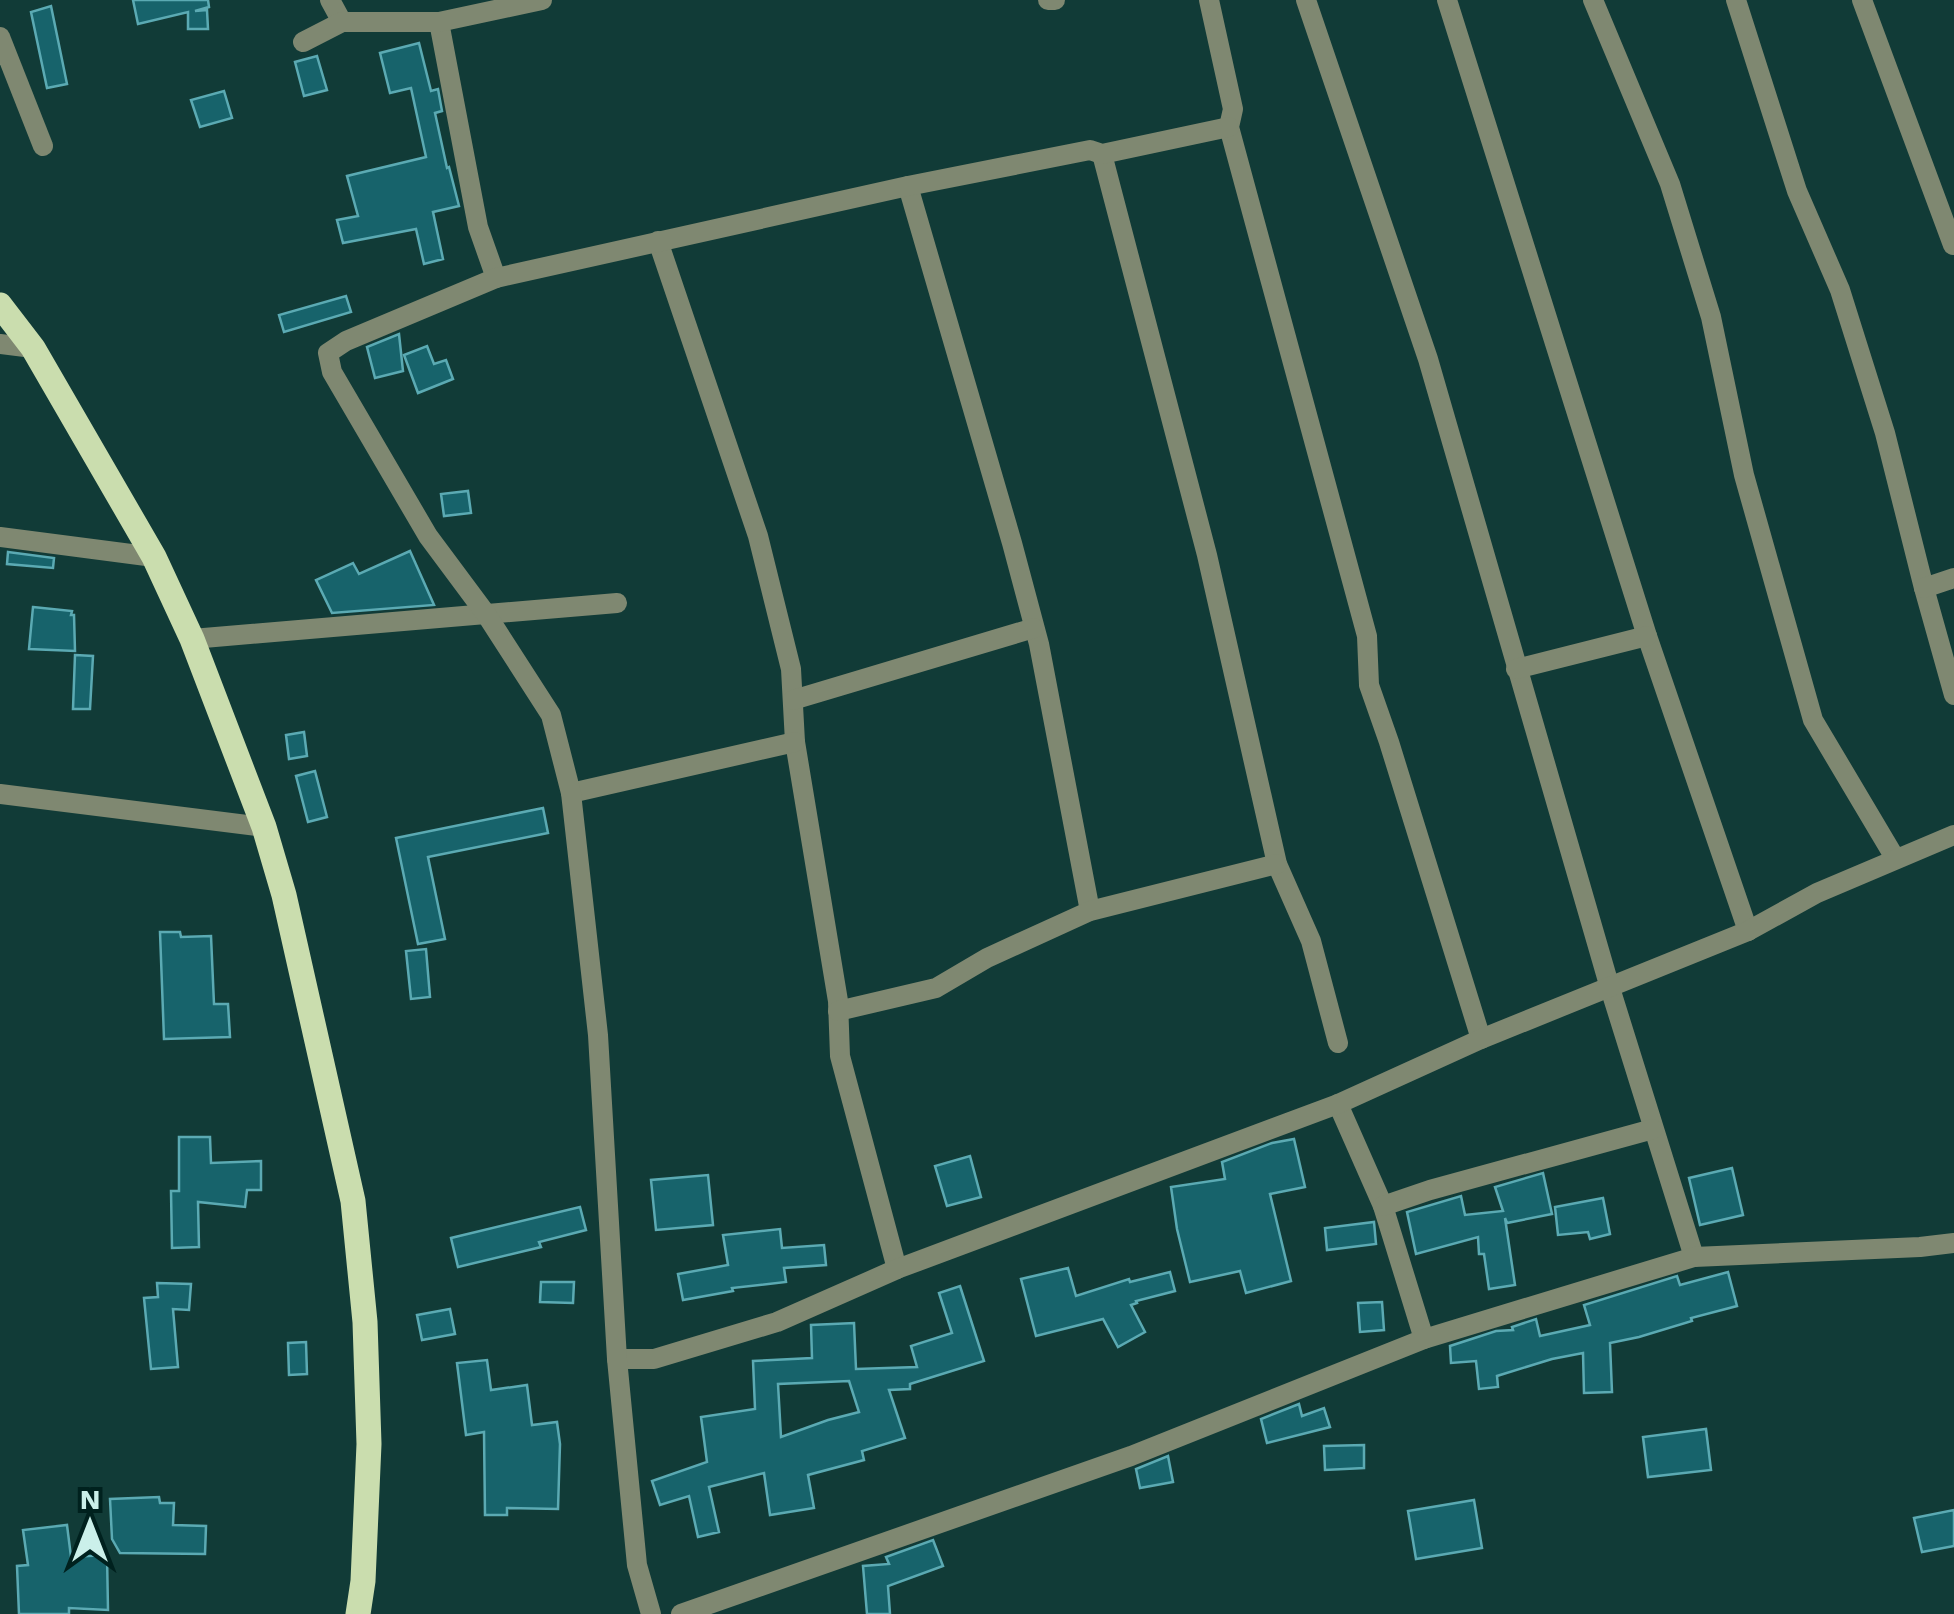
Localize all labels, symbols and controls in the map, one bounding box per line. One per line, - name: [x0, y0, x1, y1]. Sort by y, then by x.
- north arrow: [40, 1474, 140, 1574]
- text: N: [80, 1483, 100, 1516]

